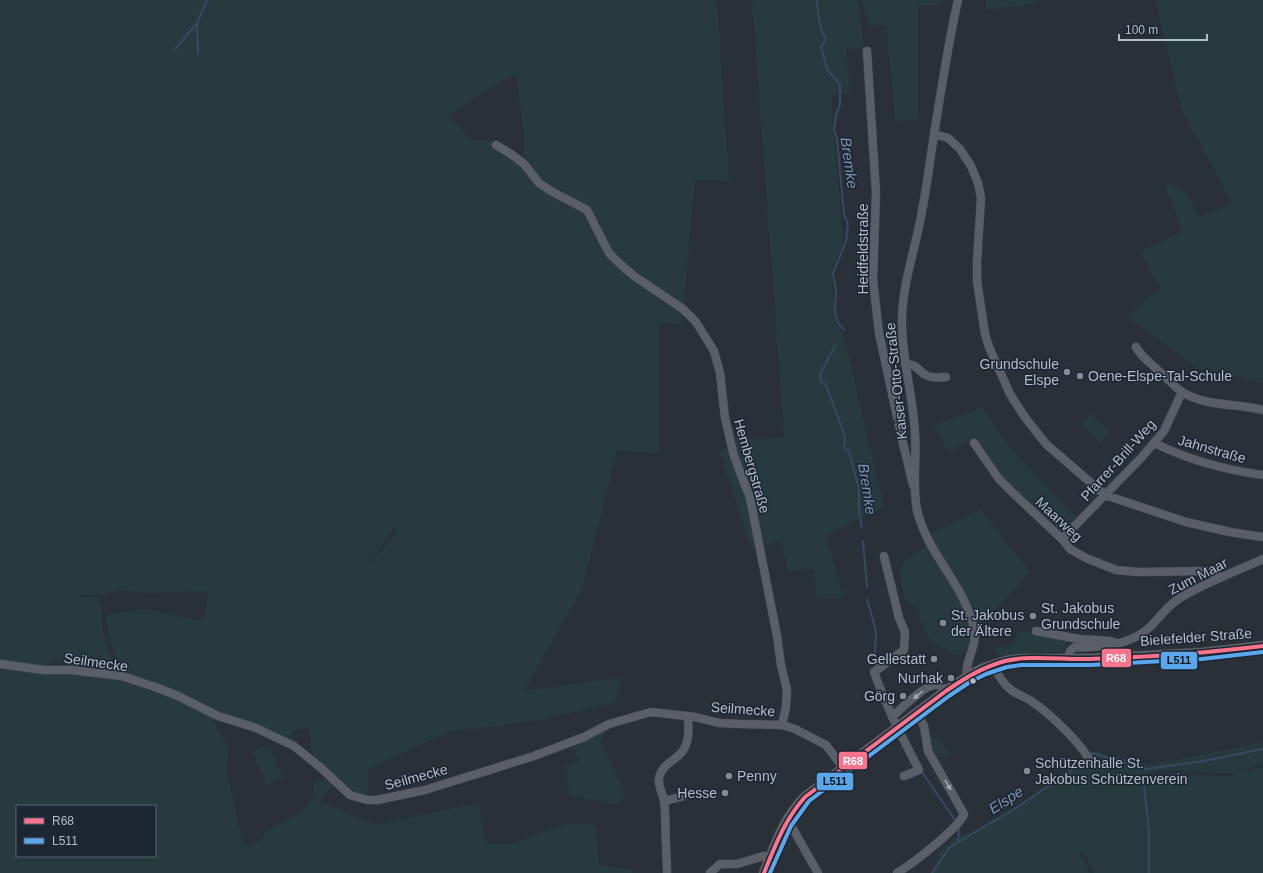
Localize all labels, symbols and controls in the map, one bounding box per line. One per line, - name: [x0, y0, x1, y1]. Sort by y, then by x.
- scale bar: [1119, 16, 1207, 42]
- text: 100 m: [1125, 23, 1158, 37]
- water label: Bremke: [837, 136, 862, 190]
- street label: Heidfeldstraße: [855, 203, 871, 295]
- street label: Kaiser-Otto-Straße: [882, 322, 910, 440]
- place label: Grundschule Elspe: [980, 356, 1059, 388]
- marker: Grundschule Elspe: [1062, 367, 1072, 377]
- place label: Oene-Elspe-Tal-Schule: [1088, 368, 1232, 384]
- marker: Oene-Elspe-Tal-Schule: [1075, 371, 1085, 381]
- street label: Pfarrer-Brill-Weg: [1077, 416, 1159, 504]
- street label: Hembergstraße: [731, 417, 773, 515]
- street label: Jahnstraße: [1176, 432, 1248, 466]
- water label: Bremke: [855, 462, 880, 516]
- street label: Maarweg: [1032, 494, 1086, 544]
- street label: Zum Maar: [1166, 554, 1230, 598]
- place label: St. Jakobus Grundschule: [1041, 600, 1121, 632]
- place label: St. Jakobus der Ältere: [951, 607, 1024, 639]
- marker: St. Jakobus Grundschule: [1028, 611, 1038, 621]
- marker: St. Jakobus der Ältere: [938, 618, 948, 628]
- street label: Bielefelder Straße: [1140, 625, 1253, 649]
- line badge: R68: [1101, 648, 1132, 668]
- street label: Seilmecke: [63, 650, 129, 674]
- place label: Gellestatt: [867, 651, 926, 667]
- line badge: L511: [1160, 651, 1198, 670]
- text: R68: [1106, 652, 1126, 664]
- marker: Gellestatt: [929, 654, 939, 664]
- text: L511: [1167, 654, 1191, 666]
- place label: Nurhak: [898, 670, 944, 686]
- marker: Nurhak: [946, 673, 956, 683]
- unlabelled marker: [968, 676, 978, 686]
- place label: Görg: [864, 688, 895, 704]
- one-way arrow: [912, 690, 923, 699]
- marker: Görg: [898, 691, 908, 701]
- street label: Seilmecke: [710, 699, 776, 719]
- line badge: R68: [838, 751, 868, 770]
- text: R68: [843, 755, 863, 767]
- place label: Schützenhalle St. Jakobus Schützenverein: [1035, 755, 1188, 787]
- street label: Seilmecke: [383, 761, 449, 793]
- marker: Schützenhalle St. Jakobus Schützenverein: [1022, 766, 1032, 776]
- place label: Penny: [737, 768, 777, 784]
- marker: Penny: [724, 771, 734, 781]
- line badge: L511: [816, 772, 854, 791]
- text: L511: [823, 775, 847, 787]
- one-way arrow: [944, 779, 951, 791]
- water label: Elspe: [985, 782, 1026, 817]
- place label: Hesse: [677, 785, 717, 801]
- marker: Hesse: [720, 788, 730, 798]
- legend: [16, 805, 156, 857]
- text: R68: [52, 814, 74, 828]
- text: L511: [52, 834, 78, 848]

